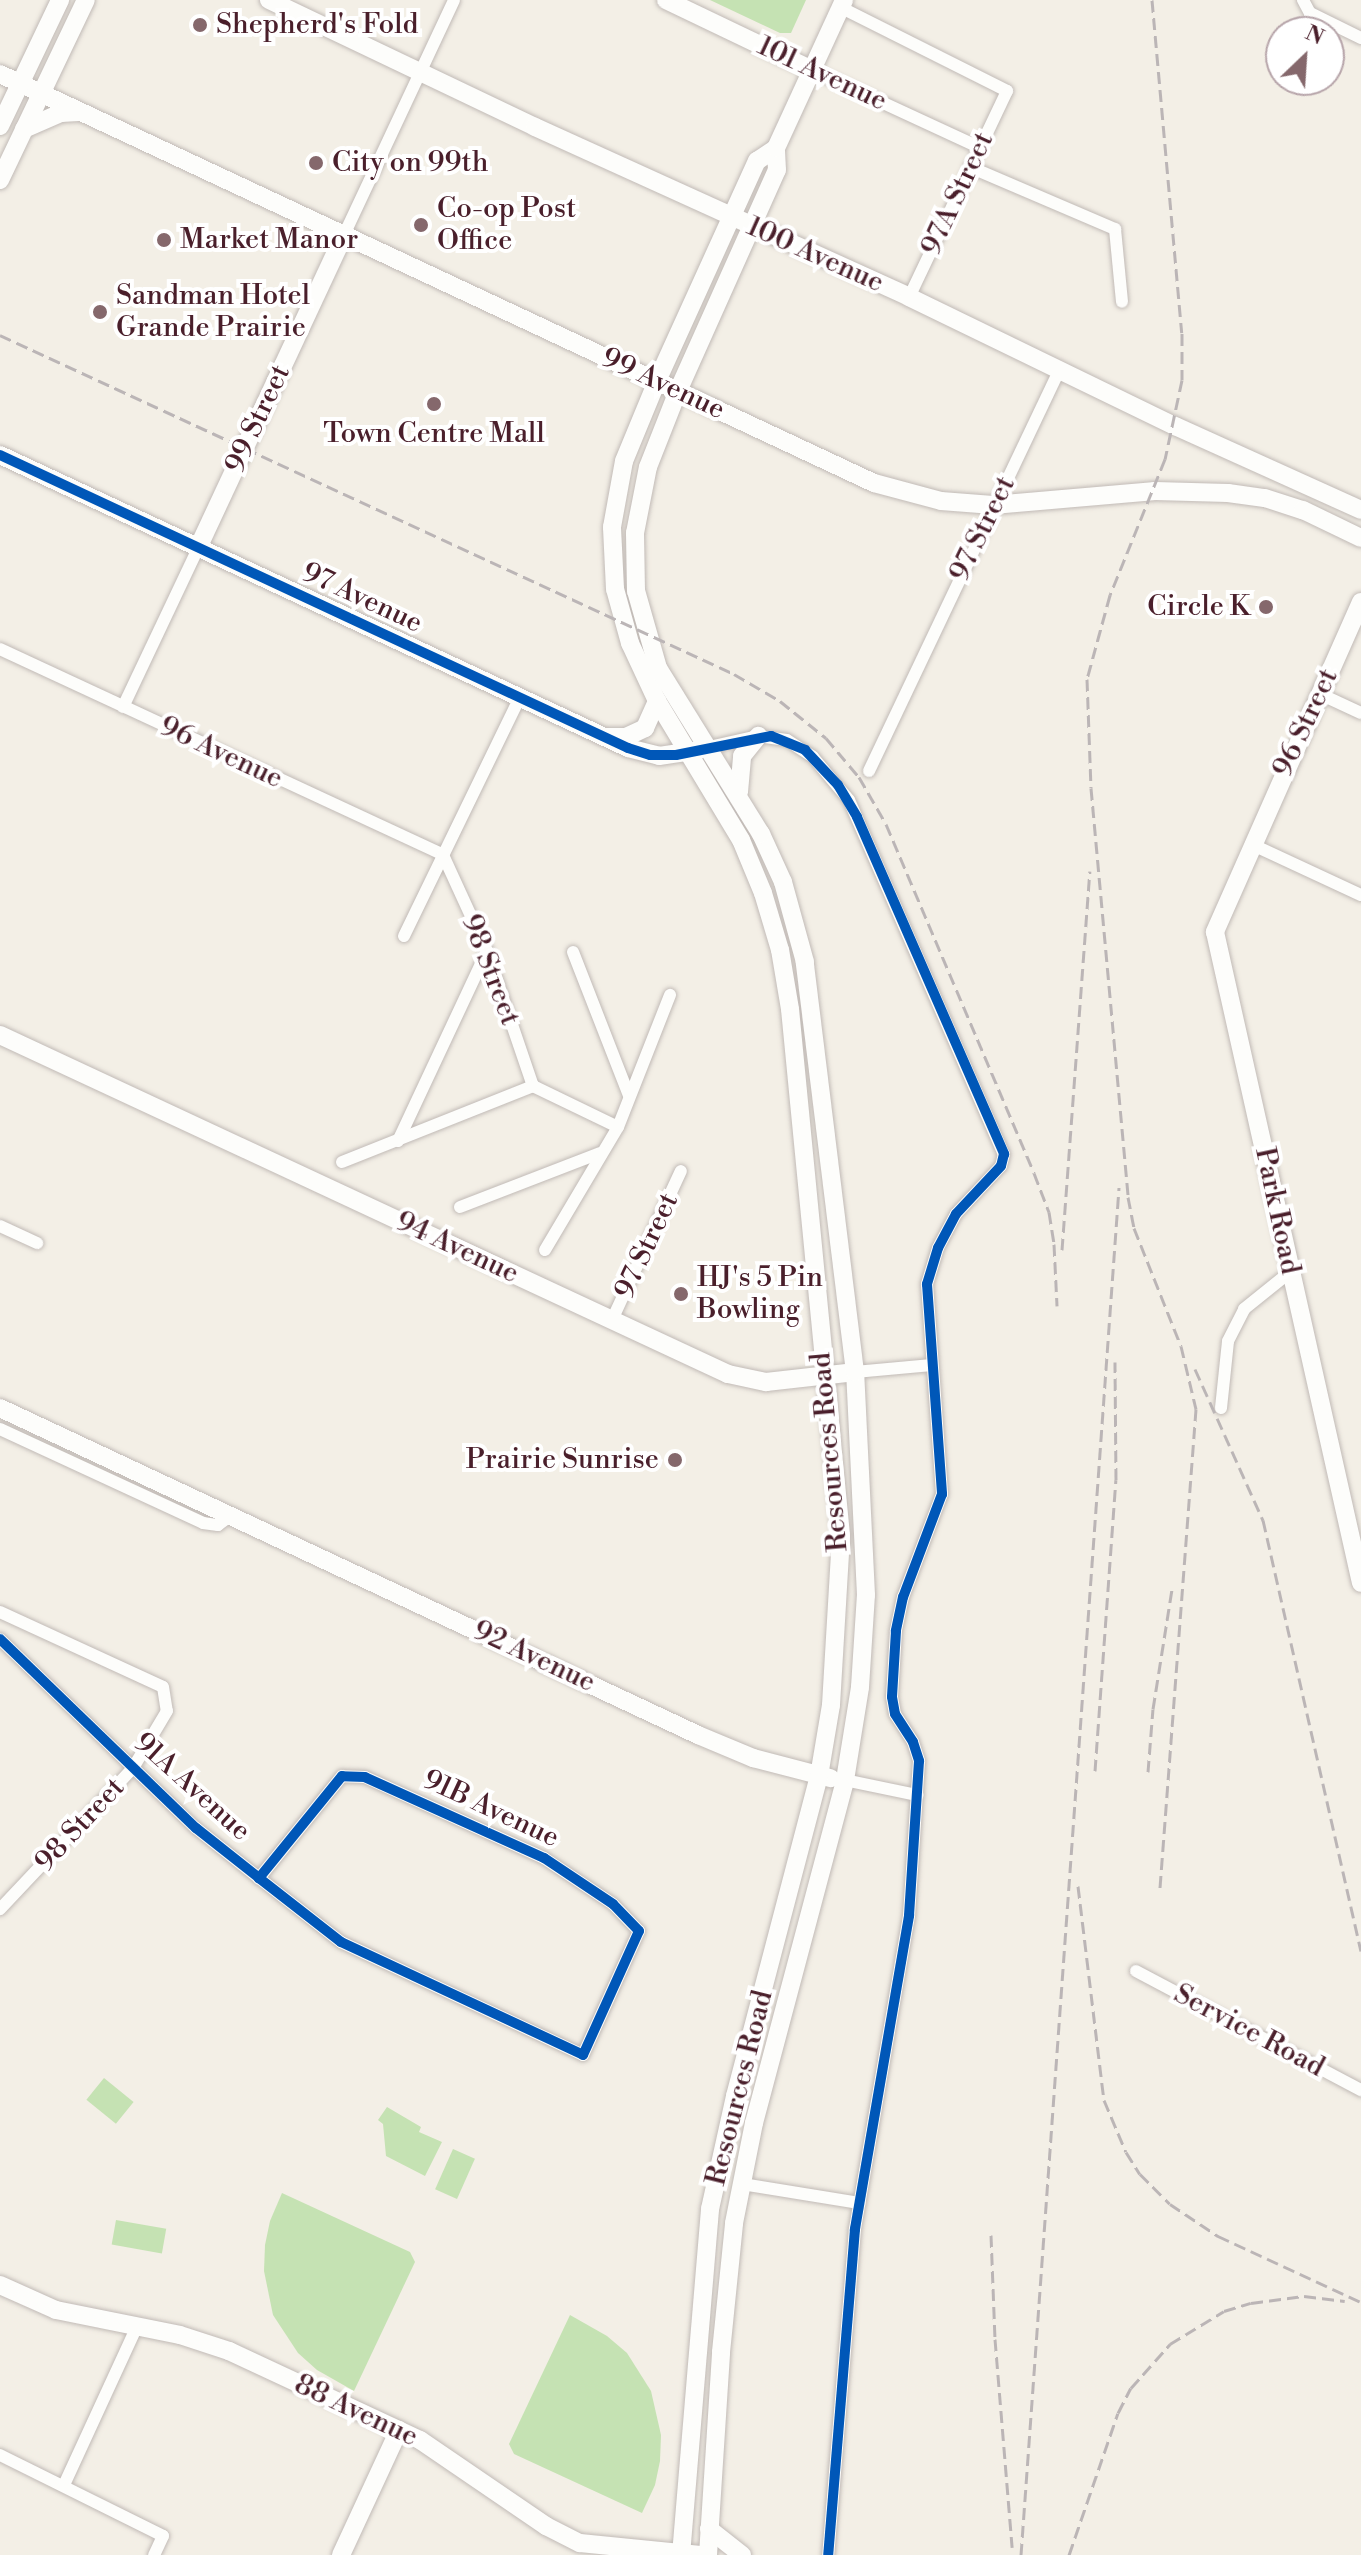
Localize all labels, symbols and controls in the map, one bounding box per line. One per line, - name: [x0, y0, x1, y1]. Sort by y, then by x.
- place label: Shepherd's Fold: [216, 8, 418, 42]
- marker: Shepherd's Fold: [191, 16, 209, 34]
- north arrow: [1265, 16, 1345, 96]
- text: N: [1301, 20, 1328, 52]
- street label: 101 Avenue: [752, 29, 892, 119]
- street label: 97A Street: [915, 127, 1001, 261]
- place label: City on 99th: [332, 146, 488, 180]
- marker: City on 99th: [307, 154, 325, 172]
- place label: Co-op Post Office: [437, 192, 576, 258]
- street label: 100 Avenue: [741, 210, 889, 300]
- marker: Co-op Post Office: [412, 216, 430, 234]
- place label: Market Manor: [180, 223, 358, 257]
- marker: Market Manor: [155, 231, 173, 249]
- place label: Sandman Hotel Grande Prairie: [116, 279, 310, 345]
- marker: Sandman Hotel Grande Prairie: [91, 303, 109, 321]
- street label: 99 Avenue: [596, 341, 730, 427]
- street label: 99 Street: [218, 359, 298, 479]
- marker: Town Centre Mall: [425, 395, 443, 413]
- place label: Town Centre Mall: [323, 417, 545, 451]
- street label: 97 Street: [943, 471, 1023, 587]
- street label: 97 Avenue: [296, 555, 428, 641]
- place label: Circle K: [1147, 590, 1250, 624]
- marker: Circle K: [1257, 598, 1275, 616]
- street label: 96 Street: [1266, 663, 1346, 783]
- street label: 96 Avenue: [154, 710, 288, 796]
- street label: 98 Street: [454, 910, 526, 1030]
- street label: Park Road: [1247, 1144, 1307, 1278]
- street label: 97 Street: [608, 1188, 686, 1304]
- street label: 94 Avenue: [390, 1205, 524, 1291]
- place label: HJ's 5 Pin Bowling: [697, 1261, 823, 1327]
- marker: HJ's 5 Pin Bowling: [672, 1285, 690, 1303]
- street label: Resources Road: [805, 1351, 855, 1553]
- place label: Prairie Sunrise: [466, 1443, 659, 1477]
- marker: Prairie Sunrise: [666, 1451, 684, 1469]
- street label: 92 Avenue: [468, 1614, 600, 1700]
- street label: 91A Avenue: [127, 1726, 257, 1848]
- street label: 91B Avenue: [418, 1763, 564, 1855]
- street label: 98 Street: [28, 1771, 132, 1879]
- street label: Service Road: [1168, 1977, 1330, 2085]
- street label: Resources Road: [699, 1987, 781, 2189]
- street label: 88 Avenue: [289, 2368, 423, 2454]

